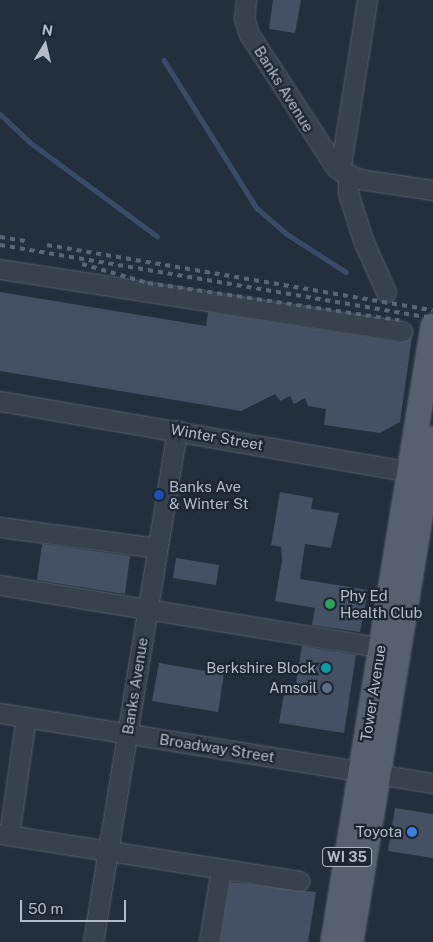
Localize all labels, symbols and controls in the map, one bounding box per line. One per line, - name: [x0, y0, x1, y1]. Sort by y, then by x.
- north arrow: [20, 20, 70, 70]
- text: N: [41, 21, 54, 39]
- street label: Banks Avenue: [250, 43, 318, 135]
- street label: Winter Street: [169, 420, 265, 454]
- place label: Banks Ave & Winter St: [169, 477, 249, 512]
- marker: Banks Ave & Winter St: [153, 489, 165, 501]
- place label: Phy Ed Health Club: [340, 586, 423, 621]
- marker: Phy Ed Health Club: [324, 598, 336, 610]
- street label: Banks Avenue: [118, 636, 152, 736]
- street label: Tower Avenue: [356, 644, 390, 742]
- place label: Berkshire Block: [206, 659, 316, 677]
- marker: Berkshire Block: [320, 662, 332, 674]
- place label: Amsoil: [269, 679, 317, 697]
- marker: Amsoil: [321, 682, 333, 694]
- street label: Broadway Street: [158, 730, 276, 766]
- place label: Toyota: [356, 823, 402, 841]
- marker: Toyota: [406, 826, 418, 838]
- road number: WI 35: [322, 846, 372, 869]
- scale bar: [22, 890, 129, 922]
- text: 50 m: [28, 900, 63, 917]

